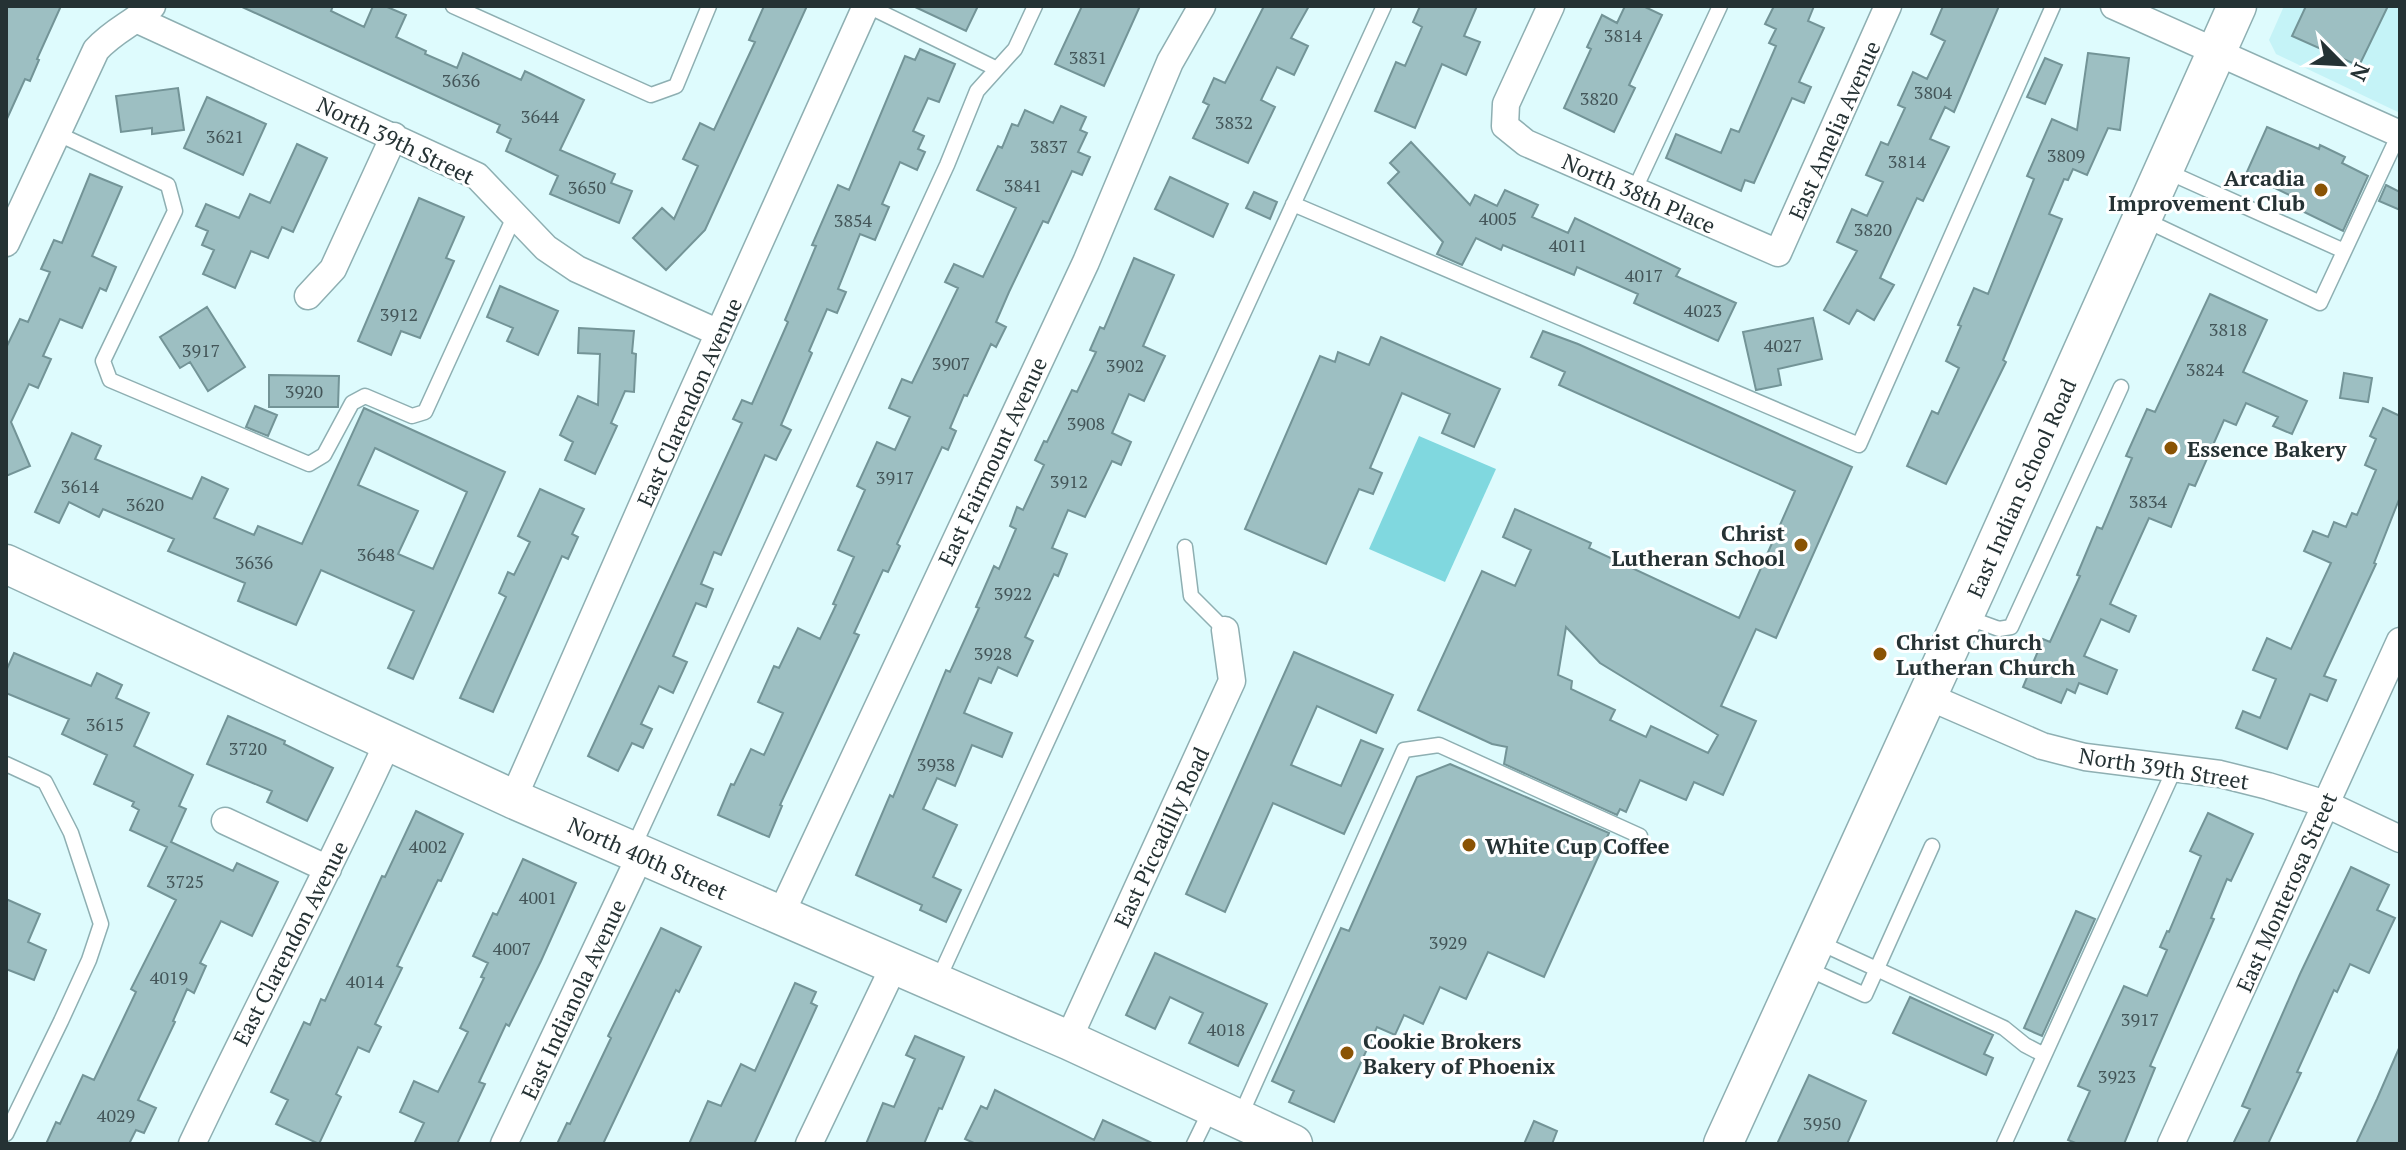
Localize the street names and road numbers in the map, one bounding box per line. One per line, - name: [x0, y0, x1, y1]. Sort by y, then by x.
- street label: East Amelia Avenue: [1782, 36, 1886, 224]
- street label: North 39th Street: [312, 89, 480, 191]
- street label: North 38th Place: [1558, 146, 1720, 240]
- street label: East Clarendon Avenue: [630, 293, 748, 511]
- street label: East Fairmount Avenue: [931, 352, 1053, 570]
- street label: East Indian School Road: [1960, 374, 2082, 602]
- street label: North 39th Street: [2077, 740, 2251, 796]
- street label: East Piccadilly Road: [1107, 742, 1215, 932]
- street label: East Monterosa Street: [2229, 788, 2343, 996]
- street label: North 40th Street: [564, 810, 732, 906]
- street label: East Clarendon Avenue: [226, 836, 354, 1050]
- street label: East Indianola Avenue: [514, 894, 632, 1104]

